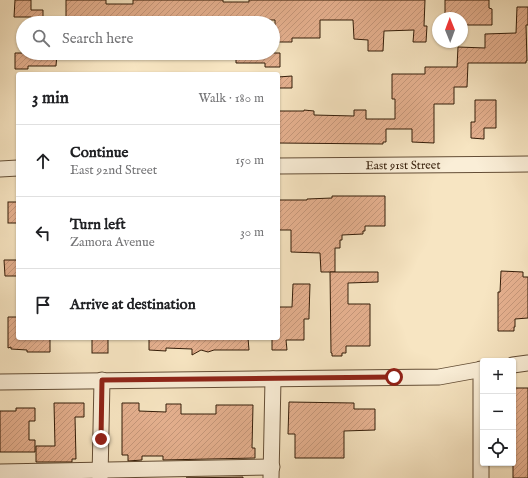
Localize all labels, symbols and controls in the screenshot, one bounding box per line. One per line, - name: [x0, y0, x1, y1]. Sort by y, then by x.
- north arrow: [432, 12, 468, 48]
- search box: [16, 16, 280, 60]
- icon: search: [30, 27, 52, 49]
- text: Search here: [62, 29, 133, 48]
- text: 3 min: [32, 88, 69, 109]
- text: Walk · 180 m: [199, 90, 264, 107]
- text: Continue: [70, 143, 128, 162]
- icon: ahead: [32, 150, 54, 172]
- text: 150 m: [235, 152, 264, 169]
- street label: East 91st Street: [365, 157, 441, 173]
- text: East 92nd Street: [70, 162, 157, 179]
- text: Turn left: [70, 215, 126, 234]
- icon: left: [32, 222, 54, 244]
- text: 30 m: [240, 224, 264, 241]
- text: Zamora Avenue: [70, 234, 155, 251]
- icon: arrive: [32, 294, 54, 316]
- text: Arrive at destination: [70, 295, 196, 314]
- map controls: [480, 358, 516, 466]
- button: +: [480, 358, 516, 394]
- route start: [385, 368, 403, 386]
- button: −: [480, 394, 516, 430]
- route end: [92, 430, 110, 448]
- button: locate: [480, 430, 516, 466]

